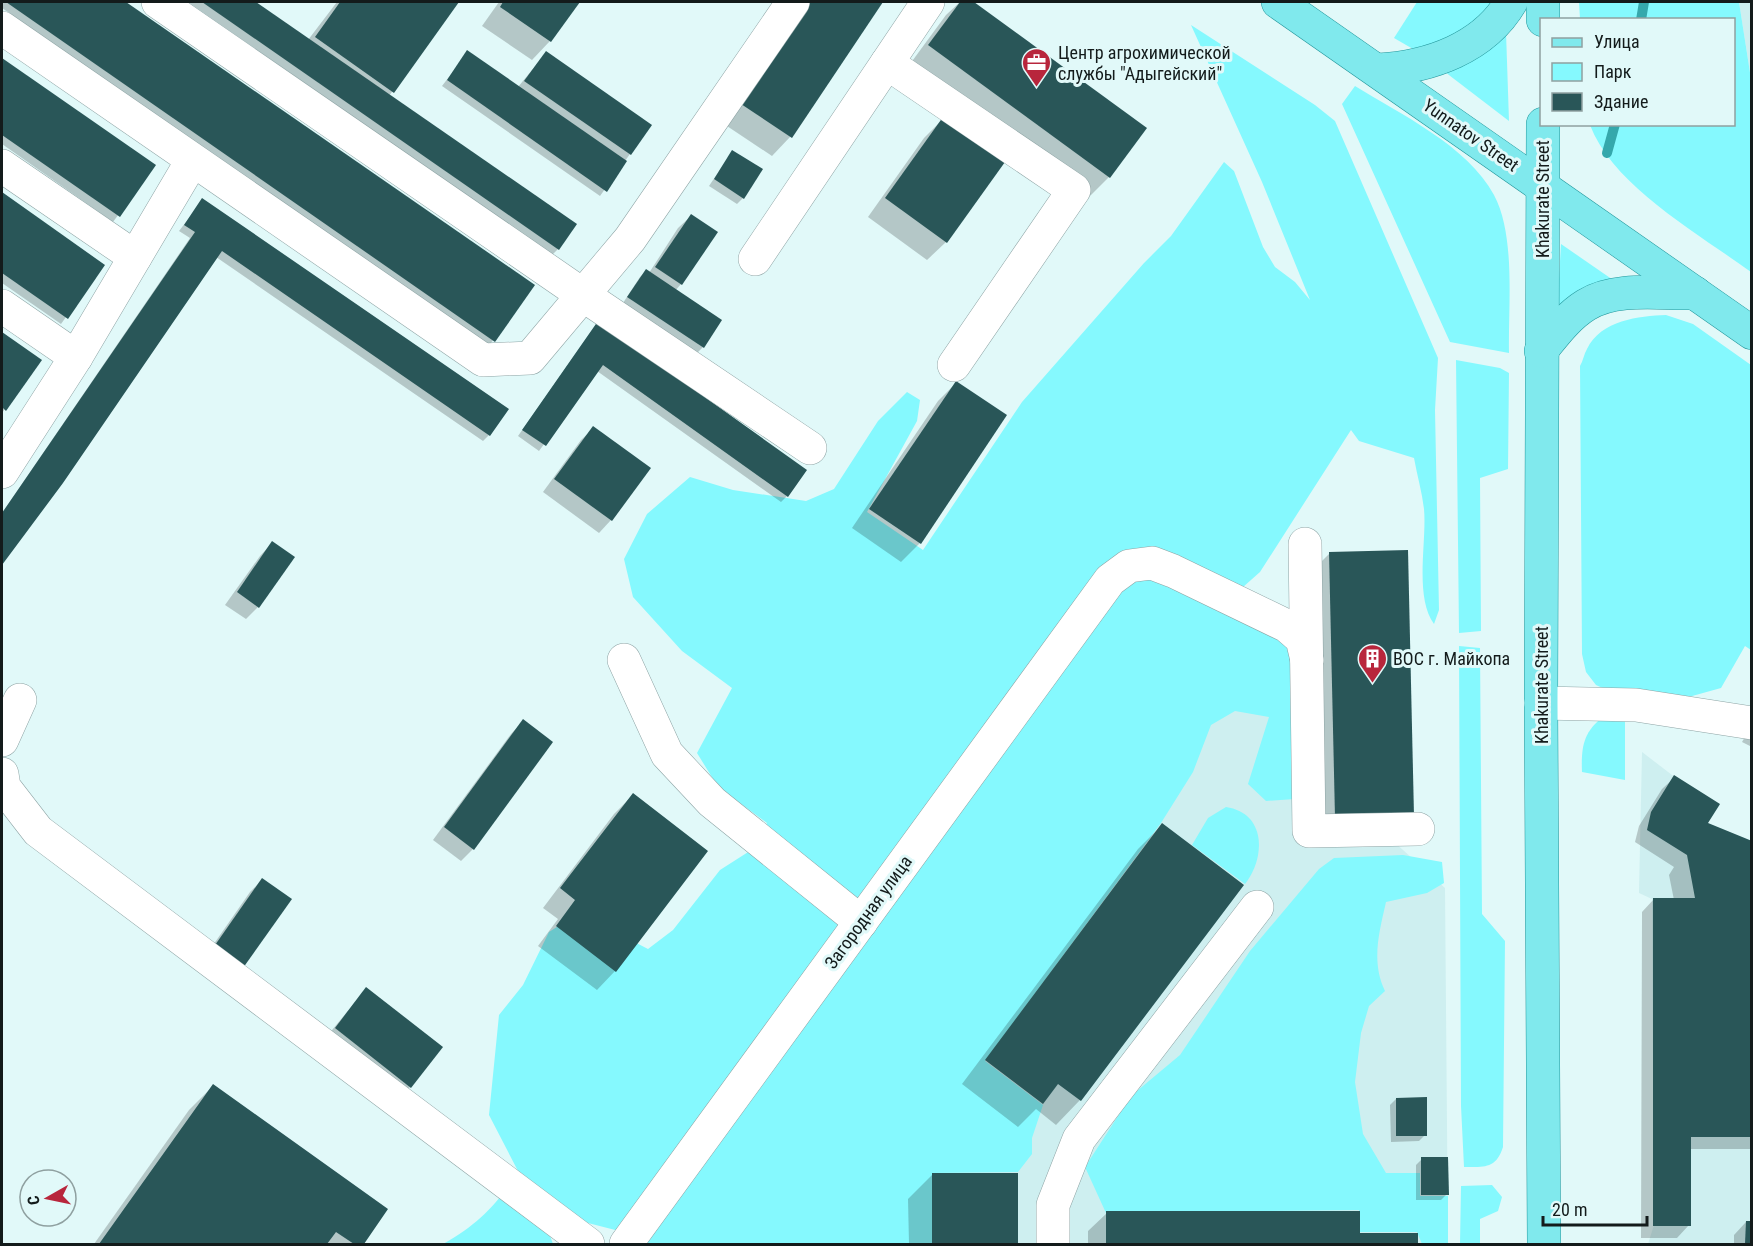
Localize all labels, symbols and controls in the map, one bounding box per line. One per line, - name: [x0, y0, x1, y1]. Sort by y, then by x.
- legend: [1540, 18, 1735, 126]
- text: Улица: [1594, 31, 1640, 52]
- place label: Центр агрохимической службы "Адыгейский": [1058, 42, 1231, 84]
- office icon: Центр агрохимической службы "Адыгейский": [1021, 46, 1053, 88]
- text: Парк: [1594, 61, 1632, 82]
- text: Здание: [1594, 91, 1648, 112]
- street label: Yunnatov Street: [1419, 94, 1523, 176]
- street label: Khakurate Street: [1532, 140, 1553, 258]
- street label: Khakurate Street: [1531, 626, 1552, 744]
- building icon: ВОС г. Майкопа: [1356, 642, 1388, 684]
- place label: ВОС г. Майкопа: [1393, 648, 1510, 669]
- street label: Загородная улица: [820, 851, 916, 973]
- north arrow: [18, 1168, 78, 1228]
- scale bar: [1543, 1189, 1646, 1227]
- text: С: [24, 1194, 44, 1206]
- text: 20 m: [1552, 1199, 1587, 1220]

